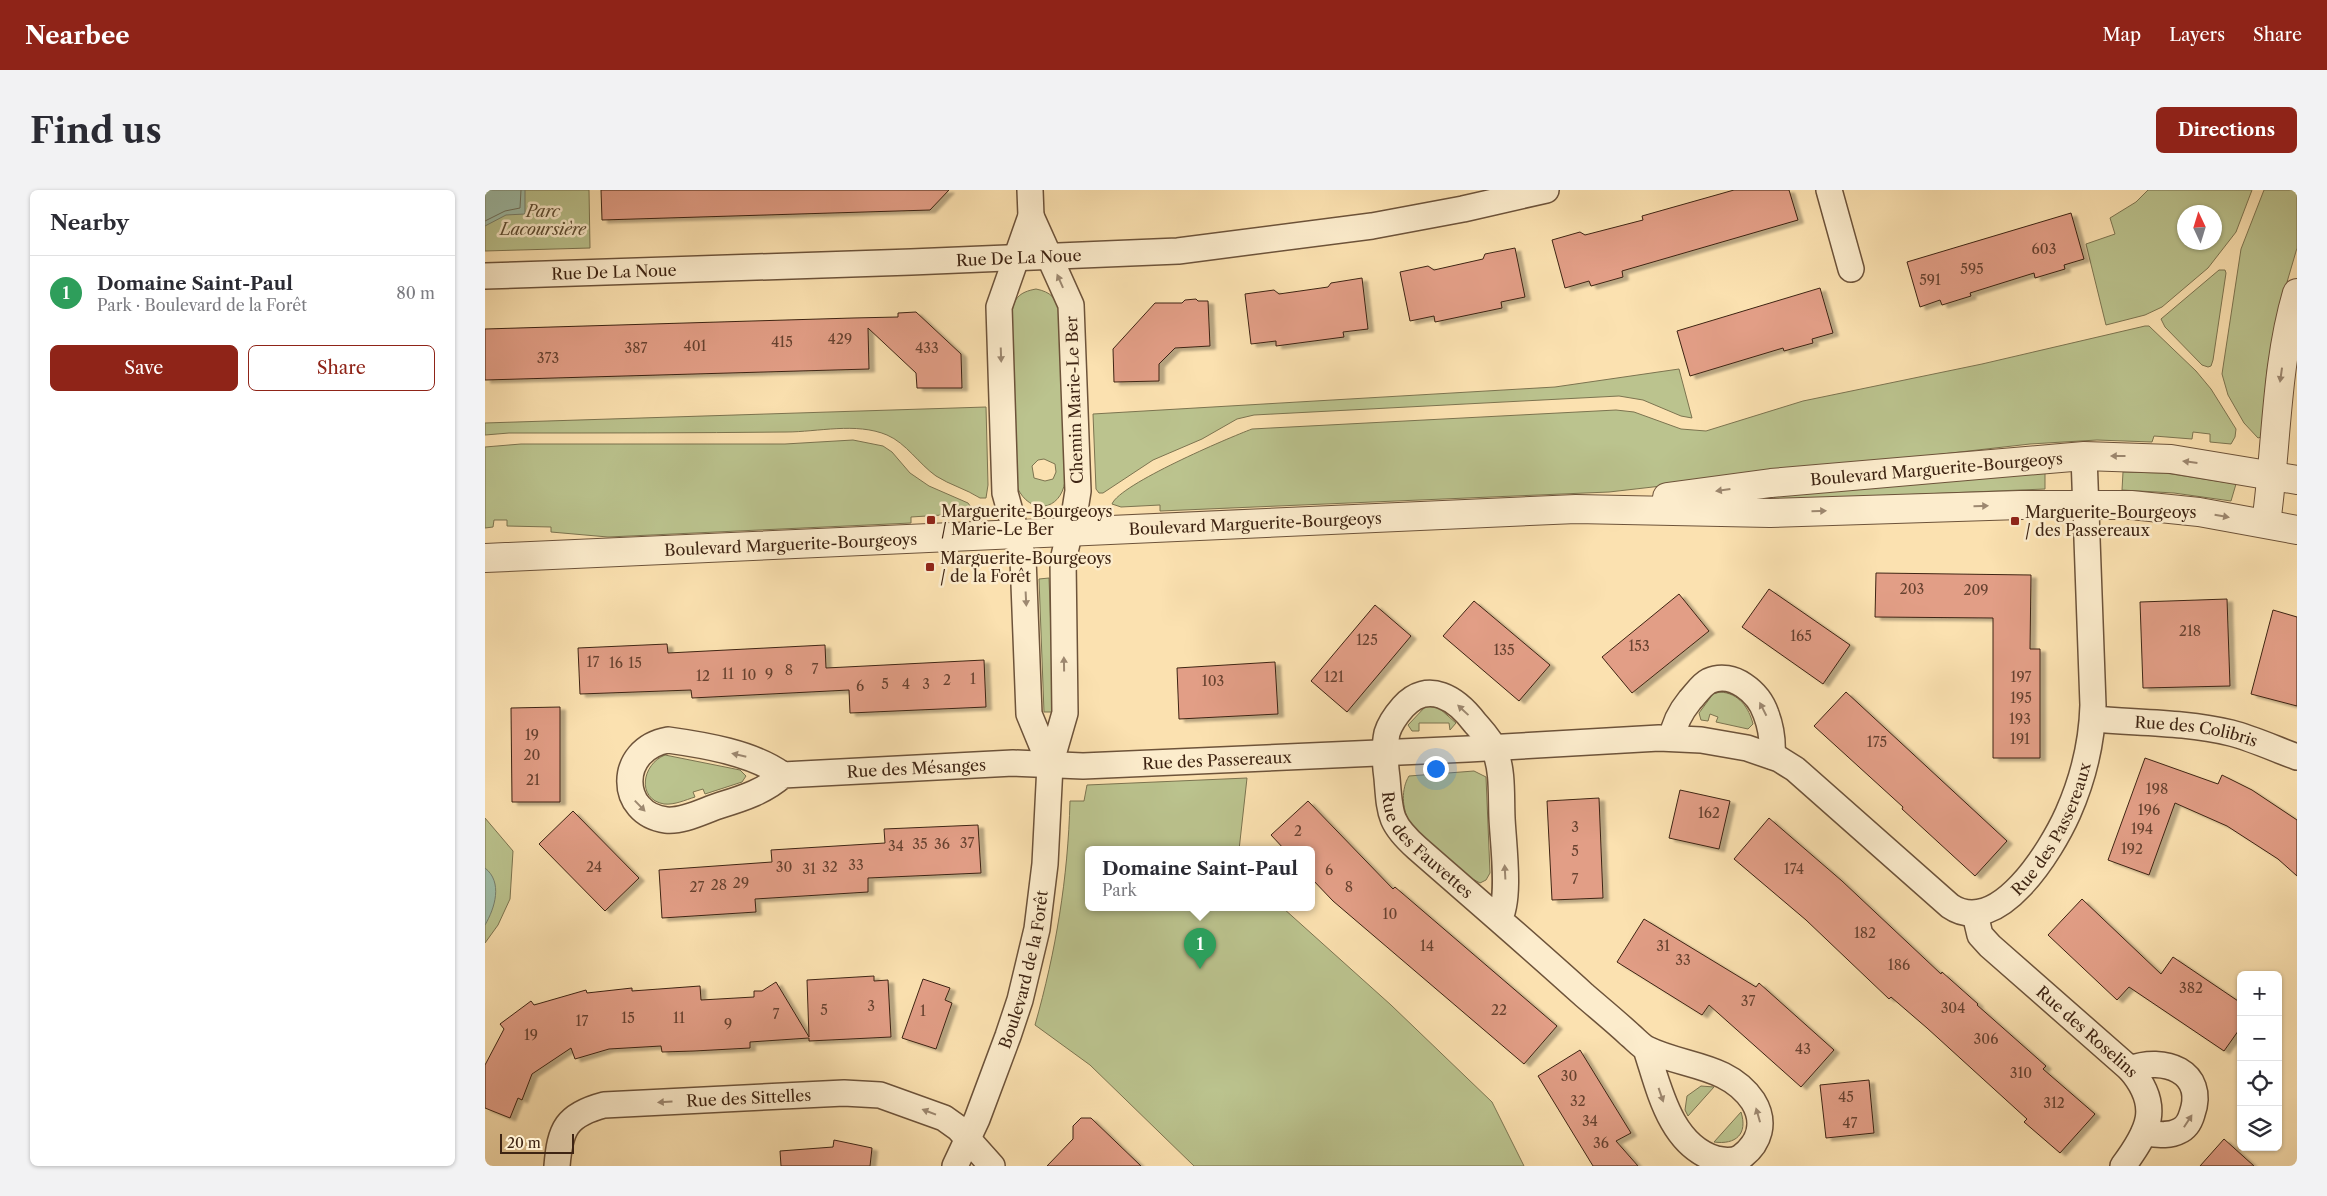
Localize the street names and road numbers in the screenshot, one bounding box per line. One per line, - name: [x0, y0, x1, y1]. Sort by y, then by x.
- street label: Rue De La Noue: [956, 245, 1082, 270]
- street label: Rue De La Noue: [551, 260, 677, 284]
- street label: Chemin Marie-Le Ber: [1061, 315, 1087, 484]
- street label: Boulevard Marguerite-Bourgeoys: [1809, 448, 2063, 490]
- street label: Boulevard Marguerite-Bourgeoys: [1128, 508, 1382, 539]
- street label: Boulevard Marguerite-Bourgeoys: [664, 529, 918, 560]
- street label: Rue des Colibris: [2134, 712, 2261, 751]
- street label: Rue des Passereaux: [1142, 747, 1293, 773]
- street label: Rue des Mésanges: [846, 754, 986, 782]
- street label: Rue des Passereaux: [2007, 760, 2095, 900]
- street label: Rue des Fauvettes: [1378, 790, 1477, 902]
- street label: Boulevard de la Forêt: [994, 889, 1052, 1051]
- street label: Rue des Roselins: [2032, 982, 2143, 1081]
- street label: Rue des Sittelles: [686, 1085, 812, 1111]

